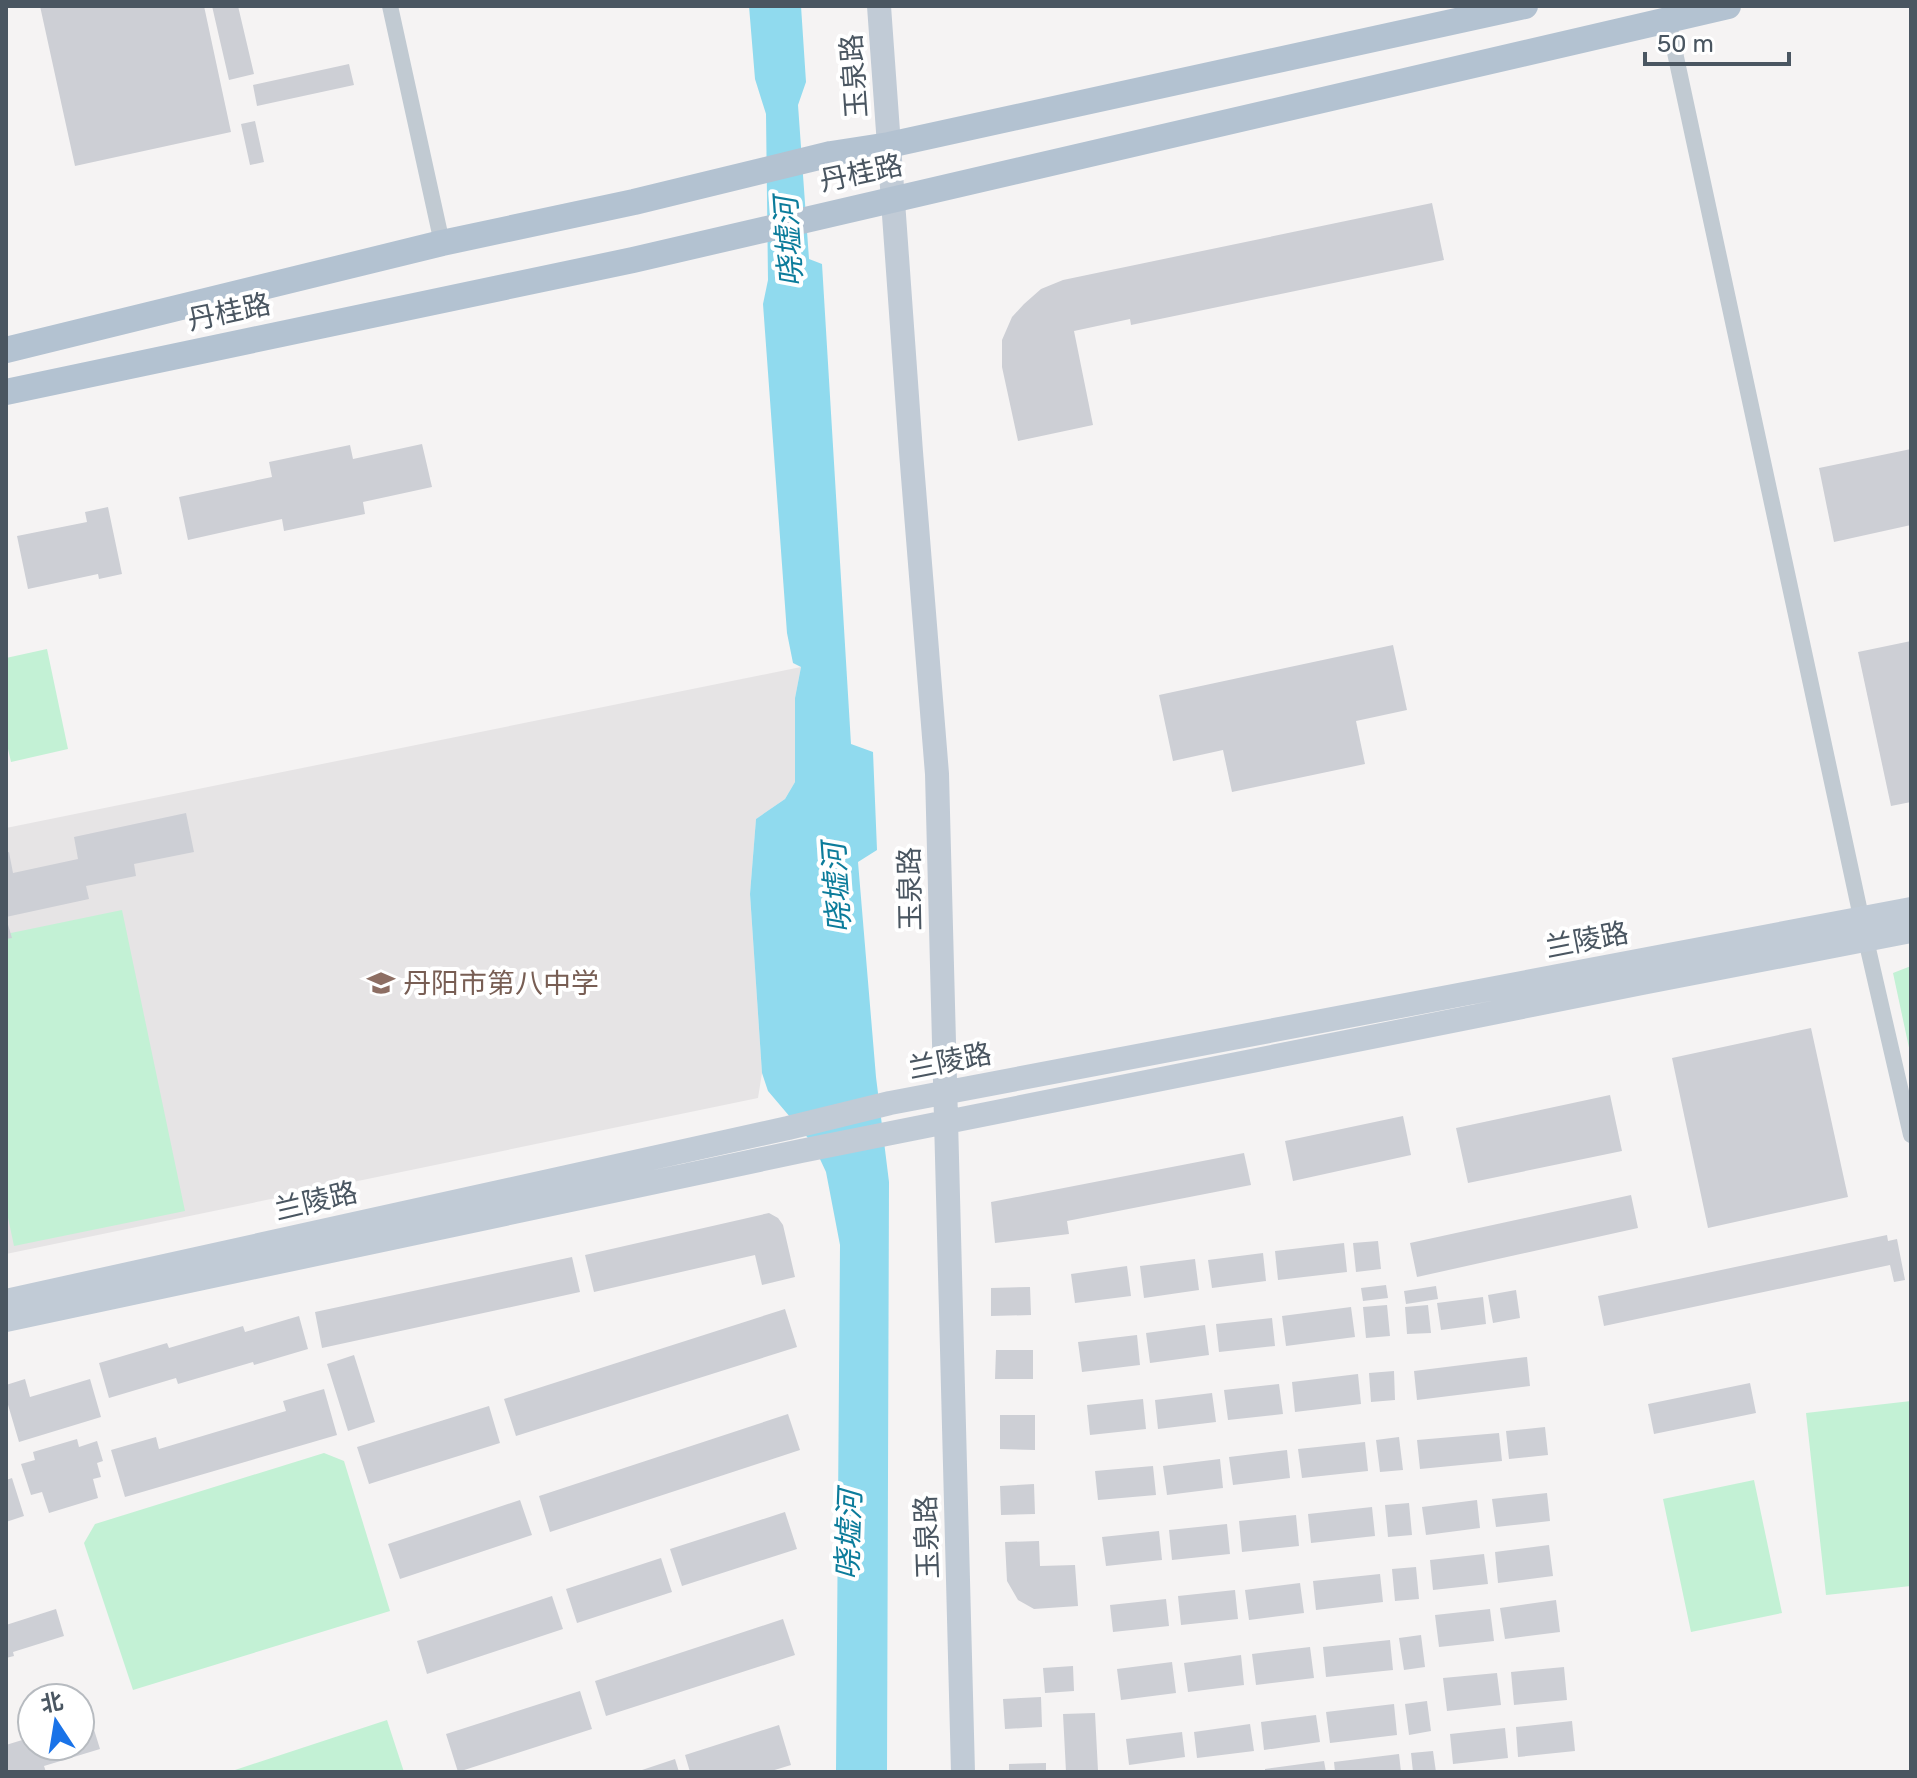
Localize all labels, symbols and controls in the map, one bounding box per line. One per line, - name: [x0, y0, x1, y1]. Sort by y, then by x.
- scale bar: [1645, 16, 1789, 66]
- text: 50 m: [1657, 30, 1714, 58]
- street label: 玉泉路: [835, 33, 873, 119]
- street label: 丹桂路: [816, 148, 906, 198]
- water label: 哓墟河: [768, 191, 810, 288]
- street label: 丹桂路: [184, 287, 274, 337]
- water label: 哓墟河: [816, 837, 858, 934]
- street label: 玉泉路: [893, 847, 927, 931]
- street label: 兰陵路: [1543, 916, 1631, 964]
- place label: 丹阳市第八中学: [403, 967, 599, 1000]
- school or university icon: 丹阳市第八中学: [366, 968, 396, 998]
- street label: 兰陵路: [906, 1037, 994, 1085]
- street label: 兰陵路: [271, 1175, 361, 1227]
- water label: 哓墟河: [829, 1484, 869, 1581]
- street label: 玉泉路: [909, 1494, 945, 1580]
- north arrow: [16, 1682, 96, 1762]
- text: 北: [38, 1687, 66, 1718]

